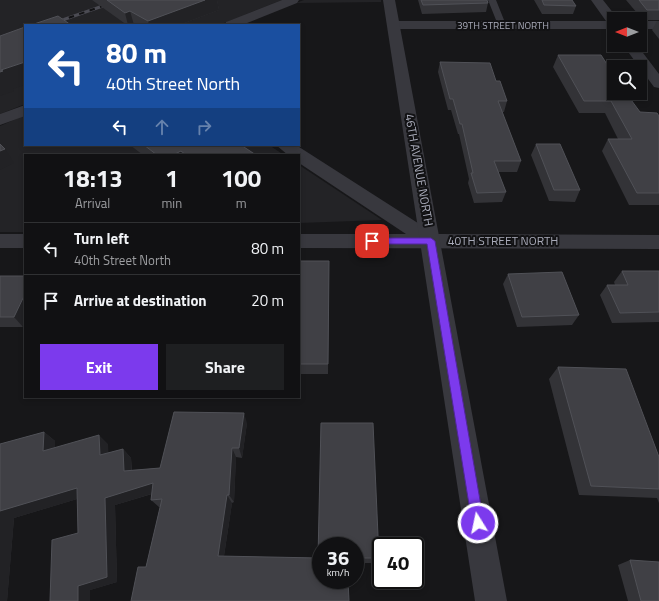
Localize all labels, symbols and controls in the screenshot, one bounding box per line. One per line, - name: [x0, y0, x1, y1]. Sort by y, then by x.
- north arrow: [607, 12, 647, 52]
- map controls: [607, 12, 647, 100]
- street label: 39TH STREET NORTH: [457, 18, 549, 33]
- text: 80 m: [106, 31, 167, 74]
- icon: left: [40, 40, 92, 92]
- button: search: [607, 60, 647, 100]
- text: 40th Street North: [106, 70, 240, 97]
- street label: 46TH AVENUE NORTH: [400, 112, 439, 228]
- icon: left: [109, 116, 131, 138]
- icon: ahead: [151, 116, 173, 138]
- icon: right: [193, 116, 215, 138]
- text: 18:13: [63, 160, 123, 196]
- text: 1: [165, 160, 179, 196]
- text: 100: [221, 160, 261, 196]
- text: Arrival: [75, 193, 110, 213]
- text: min: [161, 193, 182, 213]
- text: m: [236, 193, 247, 213]
- pin: [355, 224, 389, 258]
- text: Turn left: [74, 227, 129, 250]
- icon: arrive: [361, 230, 383, 252]
- street label: 40TH STREET NORTH: [448, 231, 558, 250]
- text: 80 m: [251, 237, 284, 260]
- icon: left: [40, 238, 62, 260]
- text: 40th Street North: [74, 250, 171, 270]
- text: Arrive at destination: [74, 289, 207, 312]
- text: 20 m: [251, 289, 284, 312]
- icon: arrive: [40, 290, 62, 312]
- button: Exit: [40, 344, 158, 390]
- button: Share: [166, 344, 284, 390]
- position arrow: [457, 502, 499, 544]
- speed limit sign: 40: [372, 537, 424, 589]
- text: 36: [327, 542, 349, 573]
- text: km/h: [327, 565, 349, 580]

